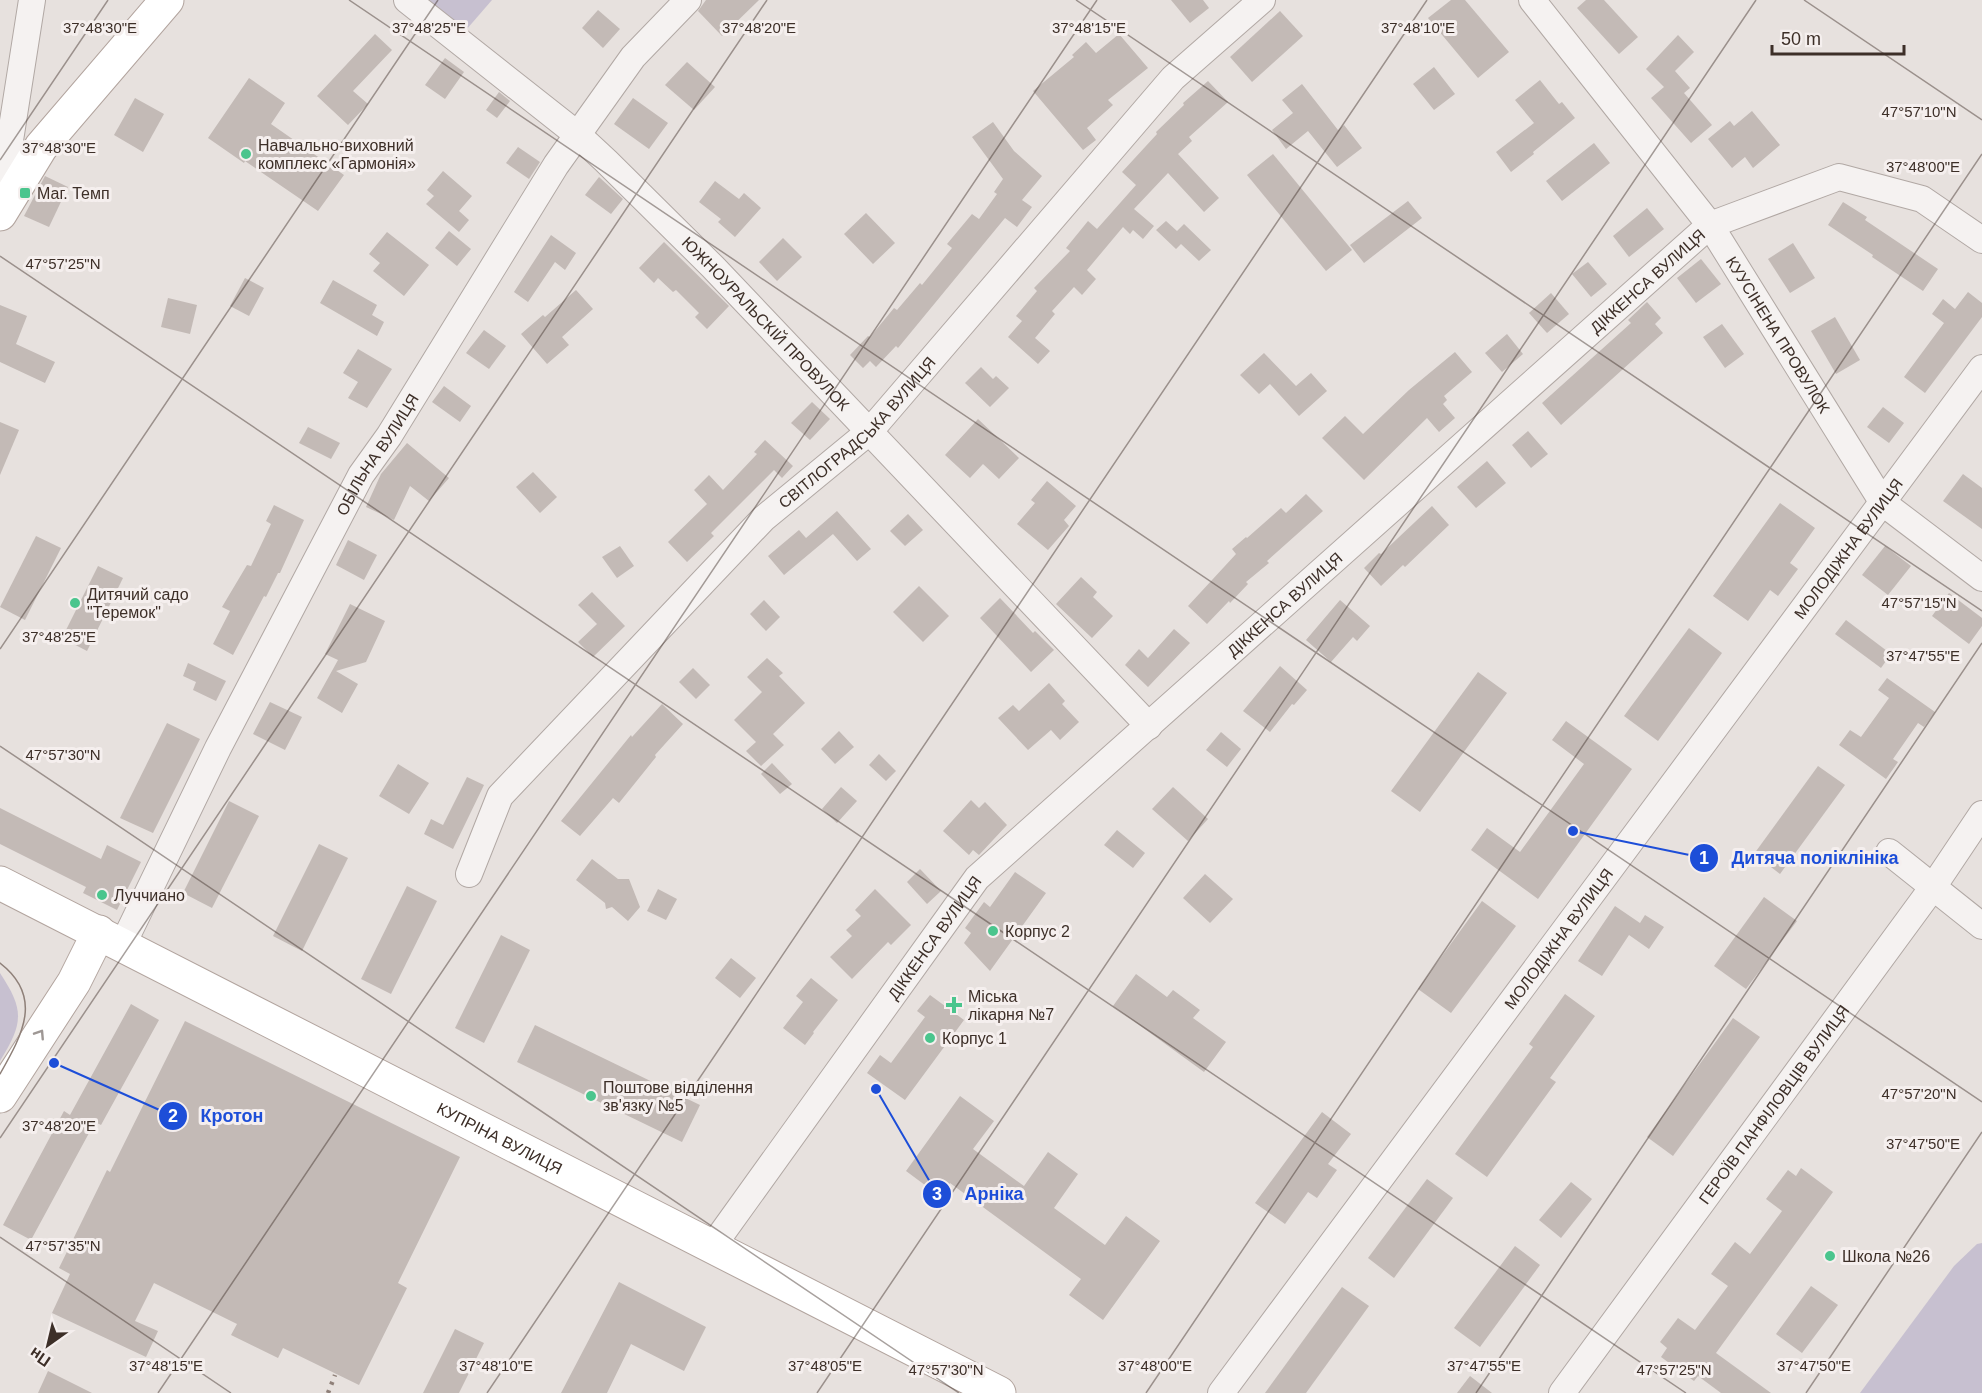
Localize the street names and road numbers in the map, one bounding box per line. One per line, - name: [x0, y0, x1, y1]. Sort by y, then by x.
- street label: ДІККЕНСА ВУЛИЦЯ: [1587, 226, 1708, 337]
- street label: ЮЖНОУРАЛЬСКІЙ ПРОВУЛОК: [679, 234, 853, 414]
- street label: КУУСІНЕНА ПРОВУЛОК: [1723, 253, 1833, 417]
- street label: СВІТЛОГРАДСЬКА ВУЛИЦЯ: [775, 354, 939, 512]
- street label: ОБІЛЬНА ВУЛИЦЯ: [333, 391, 422, 518]
- street label: МОЛОДІЖНА ВУЛИЦЯ: [1791, 475, 1906, 622]
- street label: ДІККЕНСА ВУЛИЦЯ: [1224, 549, 1346, 660]
- street label: МОЛОДІЖНА ВУЛИЦЯ: [1501, 865, 1616, 1012]
- street label: ДІККЕНСА ВУЛИЦЯ: [885, 873, 985, 1003]
- street label: ГЕРОЇВ ПАНФІЛОВЦІВ ВУЛИЦЯ: [1696, 1002, 1853, 1207]
- street label: КУПРІНА ВУЛИЦЯ: [434, 1100, 565, 1178]

